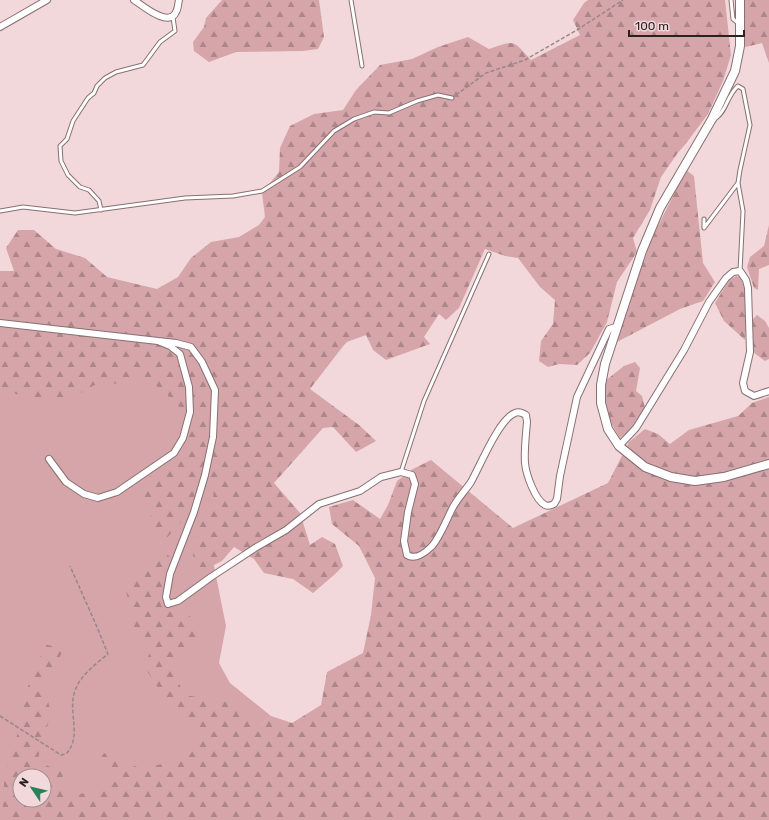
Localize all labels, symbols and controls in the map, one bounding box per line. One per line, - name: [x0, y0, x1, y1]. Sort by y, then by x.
- scale bar: [629, 12, 744, 38]
- text: 100 m: [635, 19, 669, 33]
- north arrow: [12, 768, 52, 808]
- text: N: [17, 776, 32, 790]

